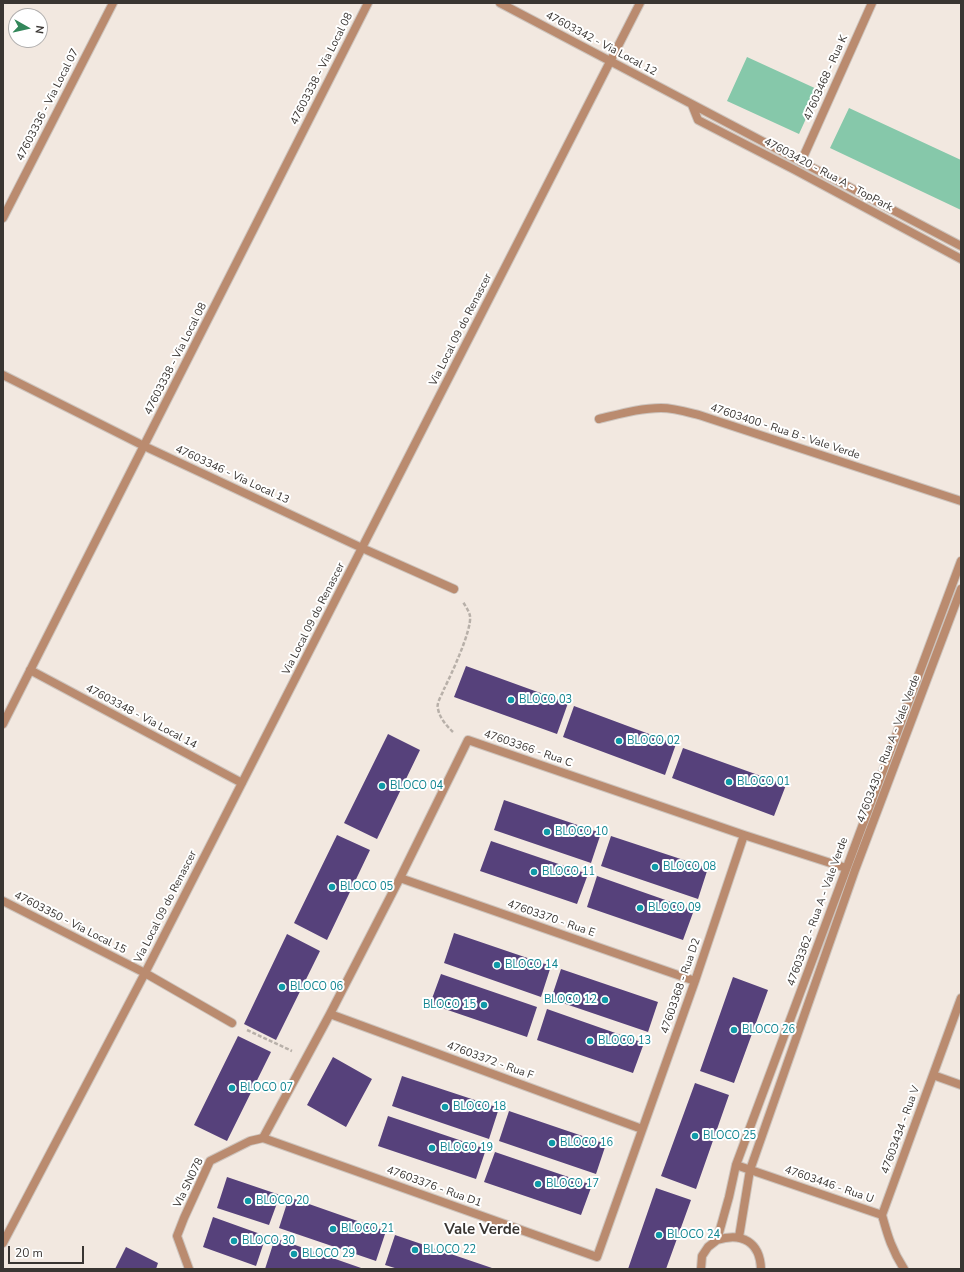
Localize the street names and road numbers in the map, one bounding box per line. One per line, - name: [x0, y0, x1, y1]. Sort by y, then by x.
- street label: 47603342 - Via Local 12: [543, 9, 659, 79]
- street label: 47603338 - Via Local 08: [288, 11, 356, 127]
- street label: 47603468 - Rua K: [801, 33, 851, 123]
- street label: 47603336 - Via Local 07: [14, 47, 82, 163]
- street label: 47603420 - Rua A - TopPark: [761, 135, 895, 215]
- street label: Via Local 09 do Renascer: [427, 272, 495, 388]
- street label: 47603338 - Via Local 08: [142, 301, 210, 417]
- street label: 47603400 - Rua B - Vale Verde: [708, 402, 862, 462]
- street label: 47603346 - Via Local 13: [173, 443, 291, 507]
- street label: Via Local 09 do Renascer: [280, 561, 348, 677]
- street label: 47603430 - Rua A - Vale Verde: [855, 673, 923, 825]
- street label: 47603348 - Via Local 14: [83, 682, 199, 752]
- street label: 47603366 - Rua C: [482, 728, 574, 770]
- street label: 47603362 - Rua A - Vale Verde: [785, 836, 851, 988]
- street label: Via Local 09 do Renascer: [132, 849, 200, 965]
- street label: 47603350 - Via Local 15: [12, 889, 128, 957]
- street label: 47603370 - Rua E: [505, 898, 597, 940]
- street label: 47603368 - Rua D2: [658, 937, 704, 1035]
- street label: 47603372 - Rua F: [445, 1039, 535, 1083]
- street label: 47603434 - Rua V: [879, 1084, 923, 1176]
- street label: VIa SN078: [171, 1156, 207, 1210]
- street label: 47603376 - Rua D1: [385, 1164, 483, 1210]
- street label: 47603446 - Rua U: [783, 1164, 875, 1206]

